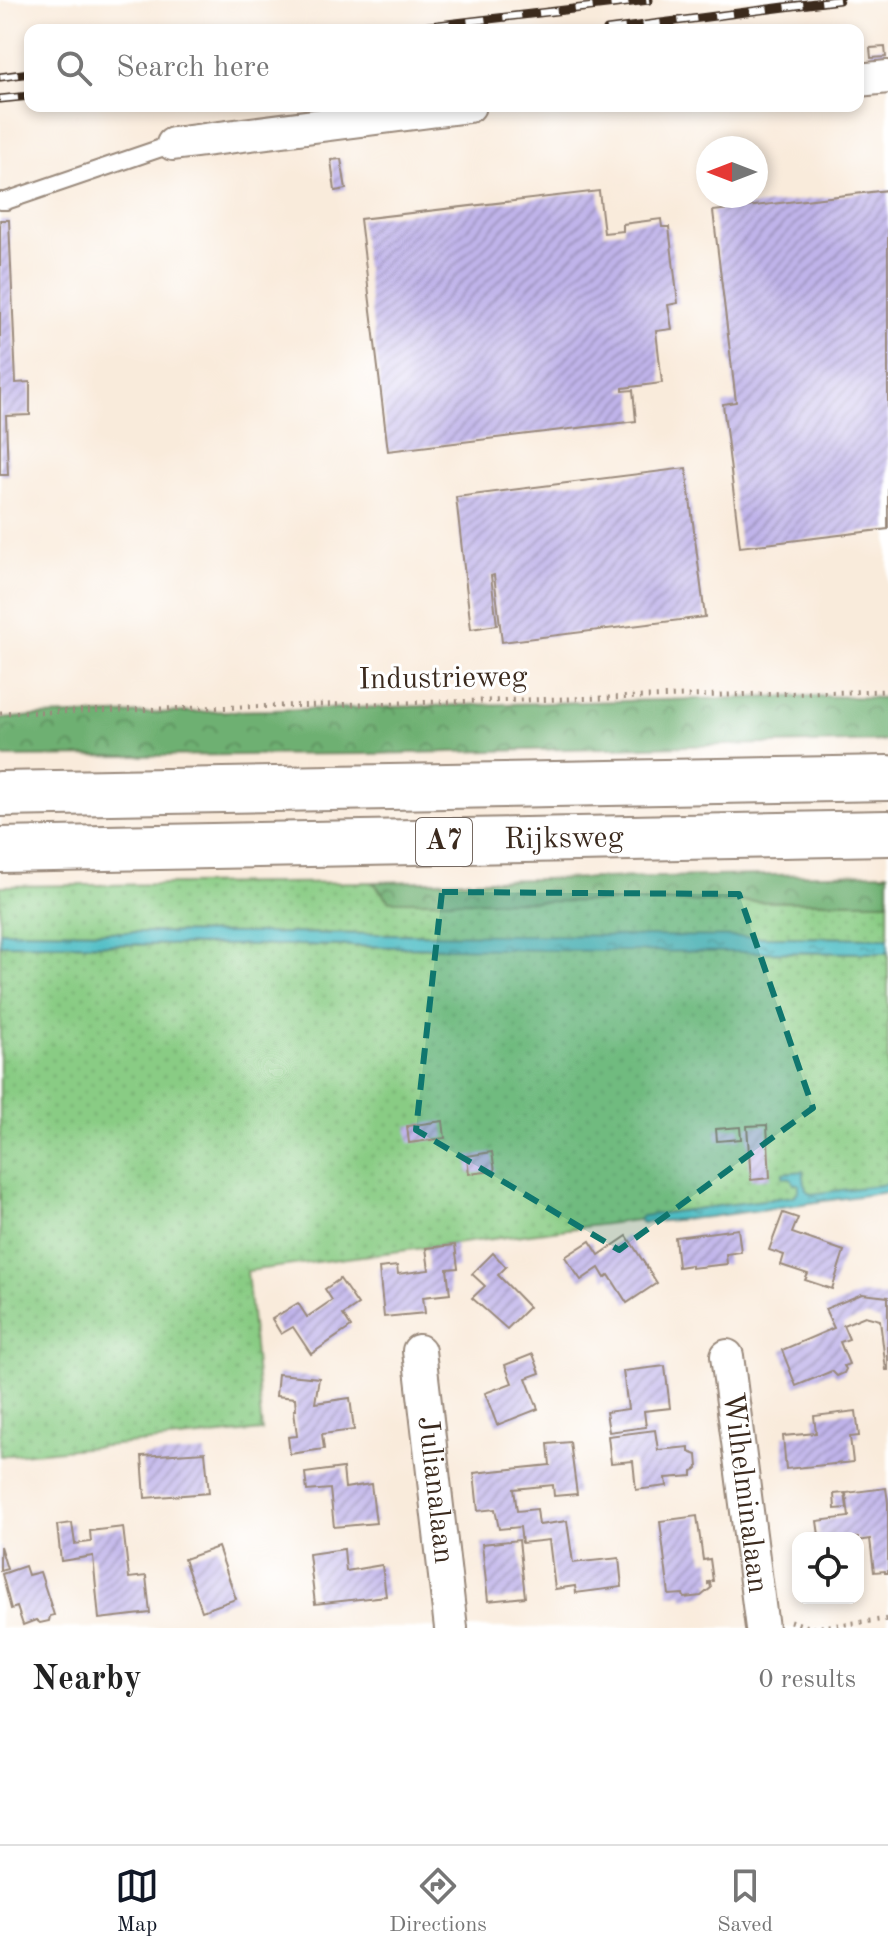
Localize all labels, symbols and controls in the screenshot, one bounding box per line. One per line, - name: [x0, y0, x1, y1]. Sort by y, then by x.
- search box: [24, 24, 864, 112]
- icon: search: [52, 46, 96, 90]
- text: Search here: [116, 53, 270, 83]
- north arrow: [696, 136, 768, 208]
- street label: Industrieweg: [358, 663, 528, 695]
- road number: A7: [416, 818, 472, 866]
- street label: Rijksweg: [504, 823, 624, 855]
- street label: Wilhelminalaan: [717, 1391, 772, 1595]
- street label: Julianalaan: [412, 1415, 458, 1565]
- map controls: [792, 1532, 864, 1604]
- button: locate: [792, 1532, 864, 1604]
- text: Nearby: [32, 1663, 142, 1697]
- text: 0 results: [758, 1667, 856, 1693]
- tab: Map: [115, 1864, 159, 1939]
- tab: Directions: [389, 1864, 487, 1939]
- tab: Saved: [717, 1864, 773, 1939]

